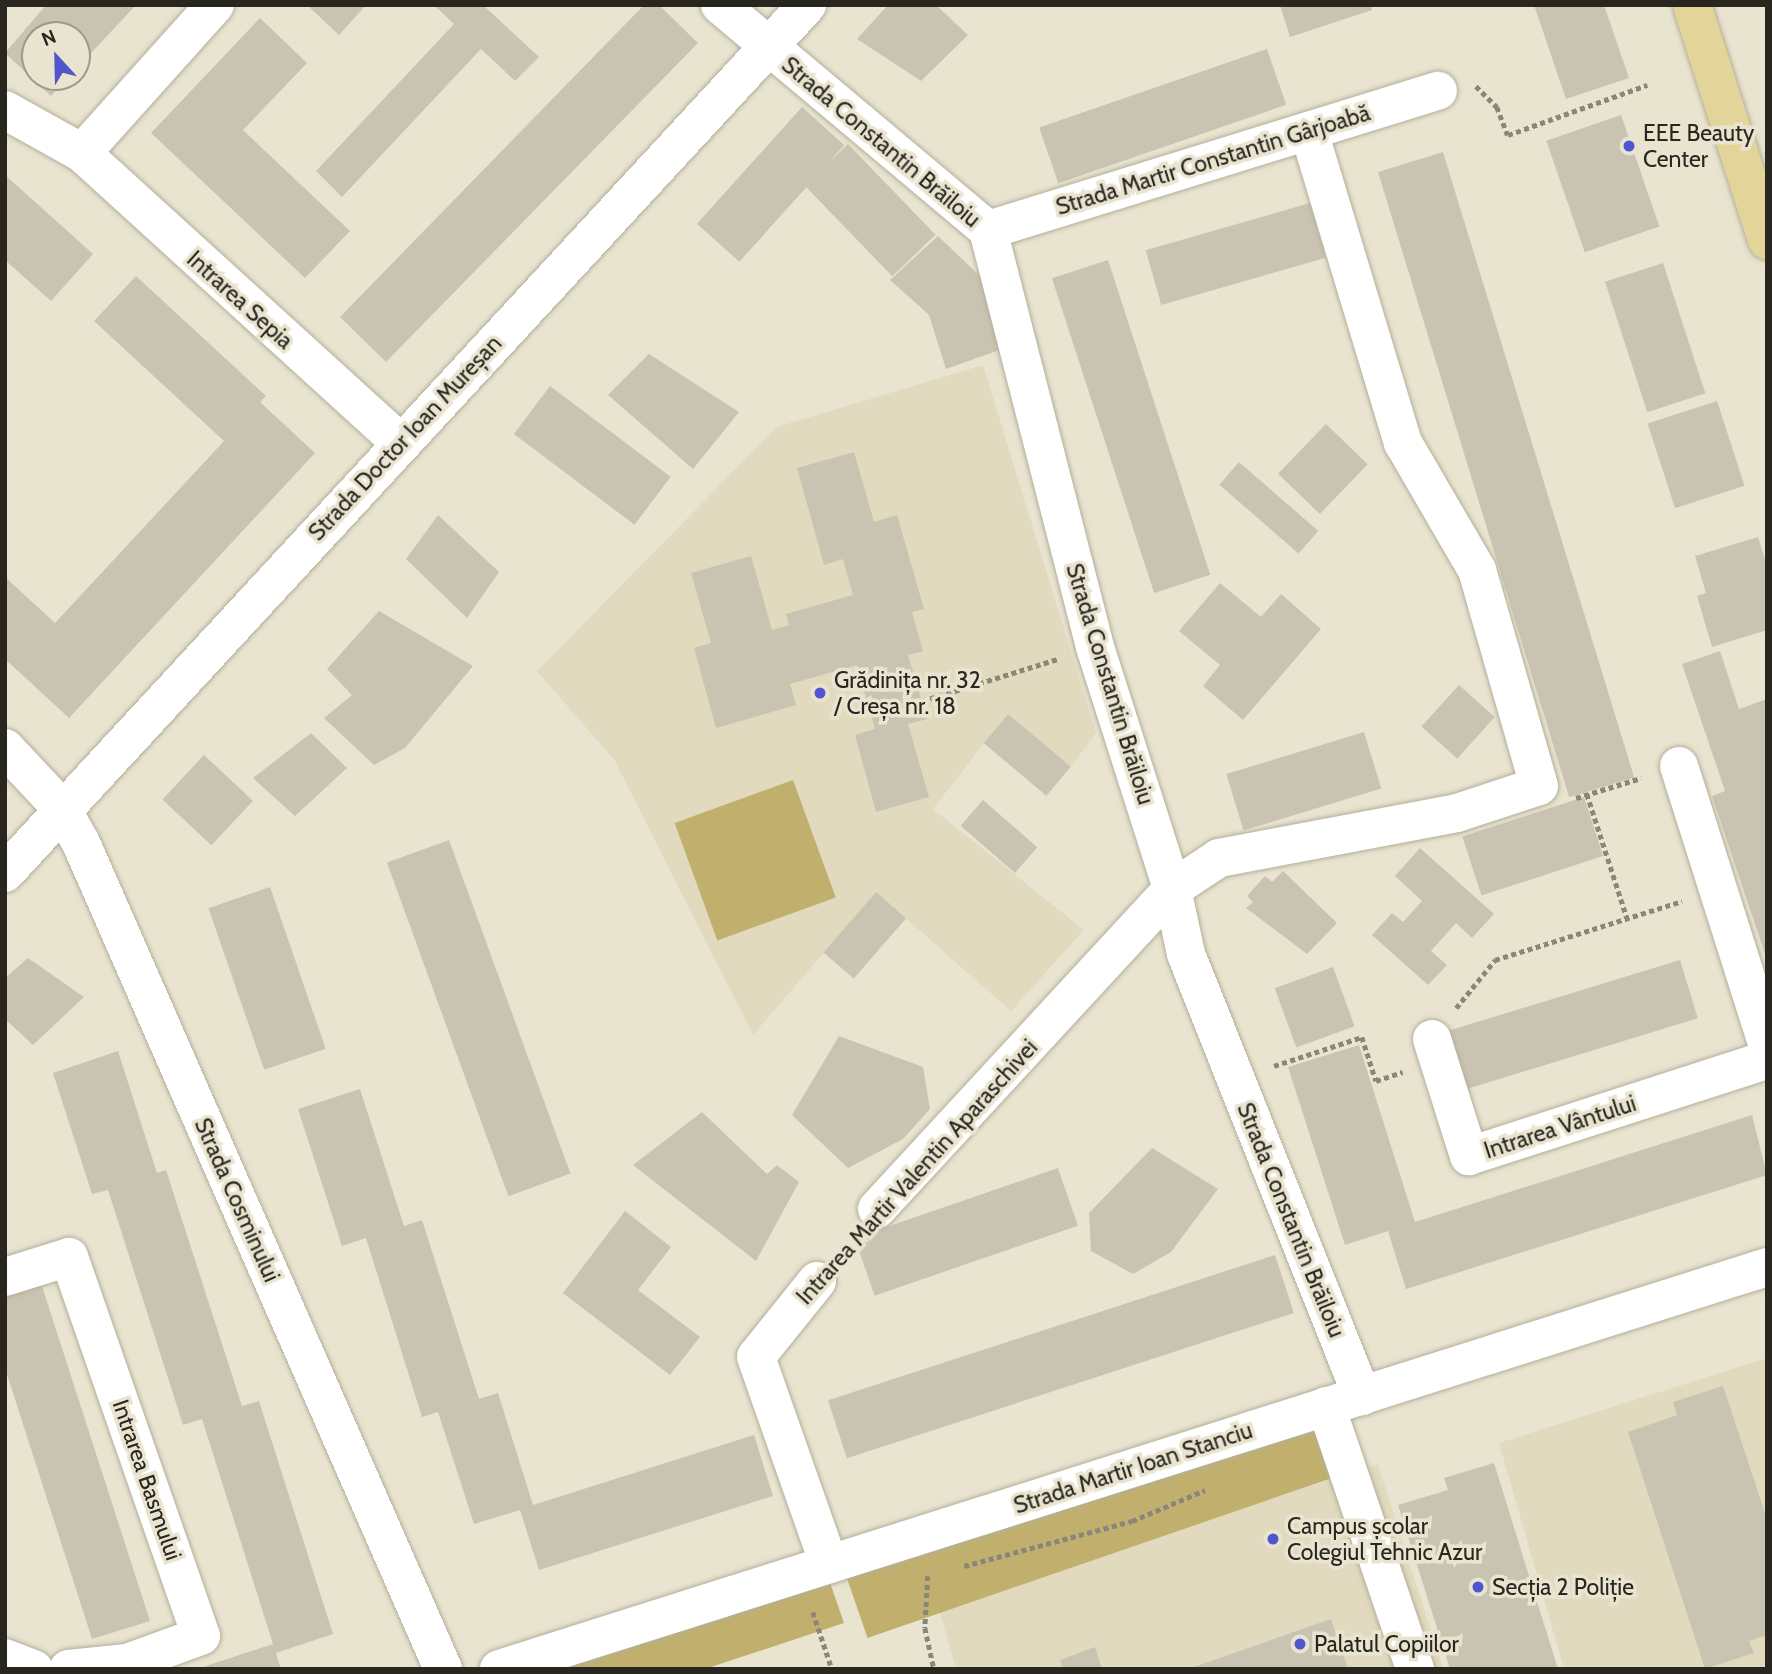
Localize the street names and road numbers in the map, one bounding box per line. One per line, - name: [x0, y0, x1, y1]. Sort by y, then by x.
- street label: Strada Constantin Brăiloiu: [776, 51, 986, 233]
- street label: Strada Martir Constantin Gârjoabă: [1053, 99, 1373, 221]
- street label: Intrarea Sepia: [181, 245, 299, 355]
- street label: Strada Doctor Ioan Mureșan: [303, 330, 507, 546]
- street label: Strada Constantin Brăiloiu: [1060, 560, 1160, 808]
- street label: Intrarea Martir Valentin Aparaschivei: [791, 1034, 1043, 1310]
- street label: Intrarea Vântului: [1481, 1089, 1639, 1165]
- street label: Strada Constantin Brăiloiu: [1231, 1099, 1351, 1341]
- street label: Strada Cosminului: [189, 1114, 285, 1286]
- street label: Intrarea Basmului: [107, 1396, 187, 1564]
- street label: Strada Martir Ioan Stanciu: [1010, 1416, 1256, 1520]

